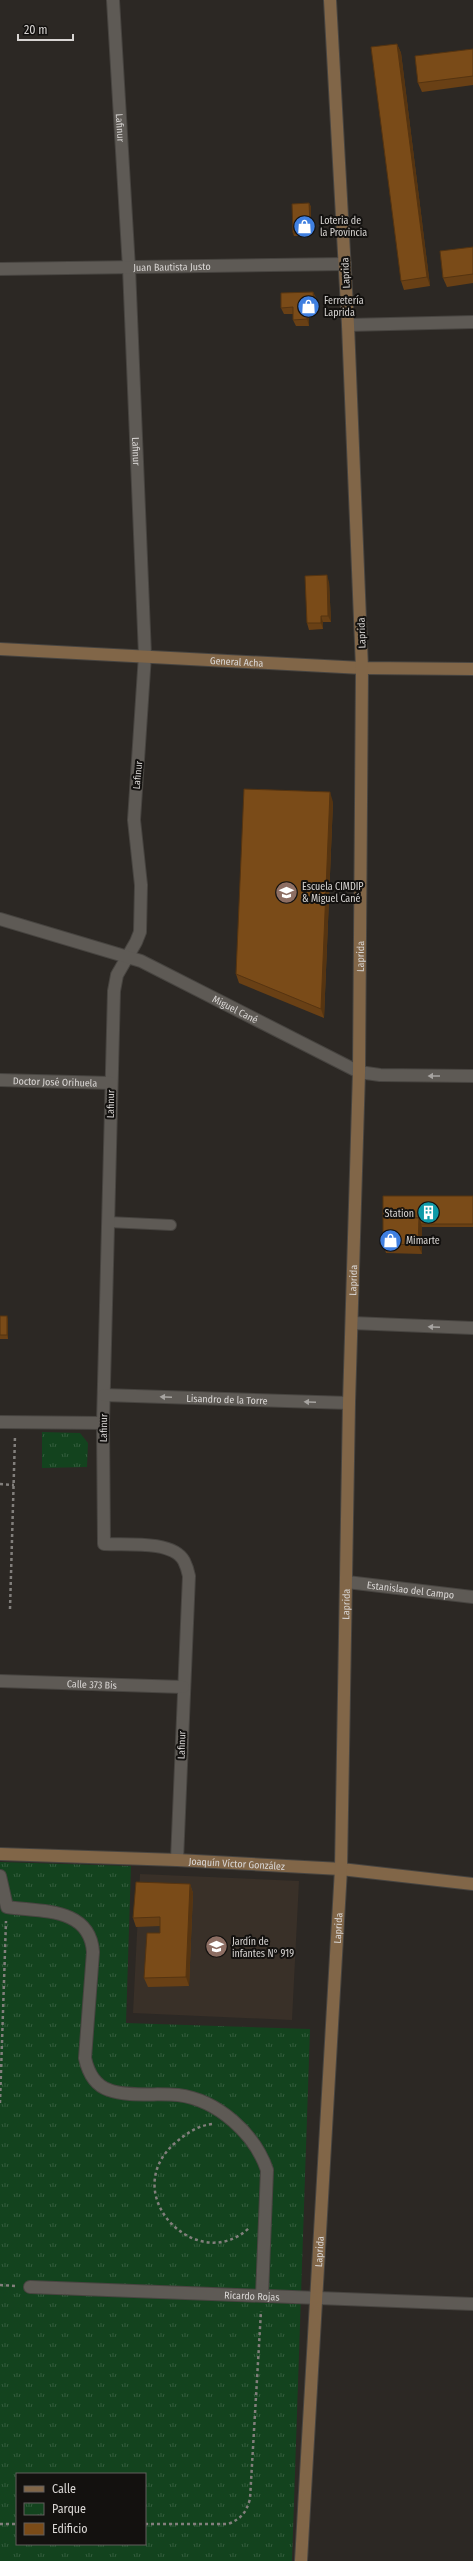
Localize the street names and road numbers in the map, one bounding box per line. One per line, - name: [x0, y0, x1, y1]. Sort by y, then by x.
- street label: Lafinur: [113, 113, 126, 143]
- street label: Laprida: [339, 257, 353, 289]
- street label: Juan Bautista Justo: [133, 261, 211, 274]
- street label: Lafinur: [129, 437, 142, 466]
- street label: Laprida: [355, 617, 369, 649]
- street label: General Acha: [210, 655, 264, 670]
- street label: Lafinur: [131, 760, 145, 790]
- street label: Laprida: [355, 941, 367, 972]
- street label: Miguel Cané: [210, 993, 260, 1027]
- street label: Doctor José Orihuela: [13, 1075, 97, 1090]
- street label: Lafinur: [105, 1089, 117, 1118]
- street label: Laprida: [347, 1265, 360, 1296]
- street label: Lisandro de la Torre: [186, 1393, 268, 1407]
- street label: Lafinur: [98, 1413, 110, 1442]
- street label: Estanislao del Campo: [366, 1579, 455, 1602]
- street label: Laprida: [340, 1589, 353, 1620]
- street label: Calle 373 Bis: [67, 1678, 117, 1692]
- street label: Lafinur: [176, 1730, 189, 1759]
- street label: Joaquín Víctor González: [188, 1856, 285, 1873]
- street label: Laprida: [332, 1912, 345, 1944]
- street label: Laprida: [313, 2236, 327, 2267]
- street label: Ricardo Rojas: [224, 2289, 280, 2304]

